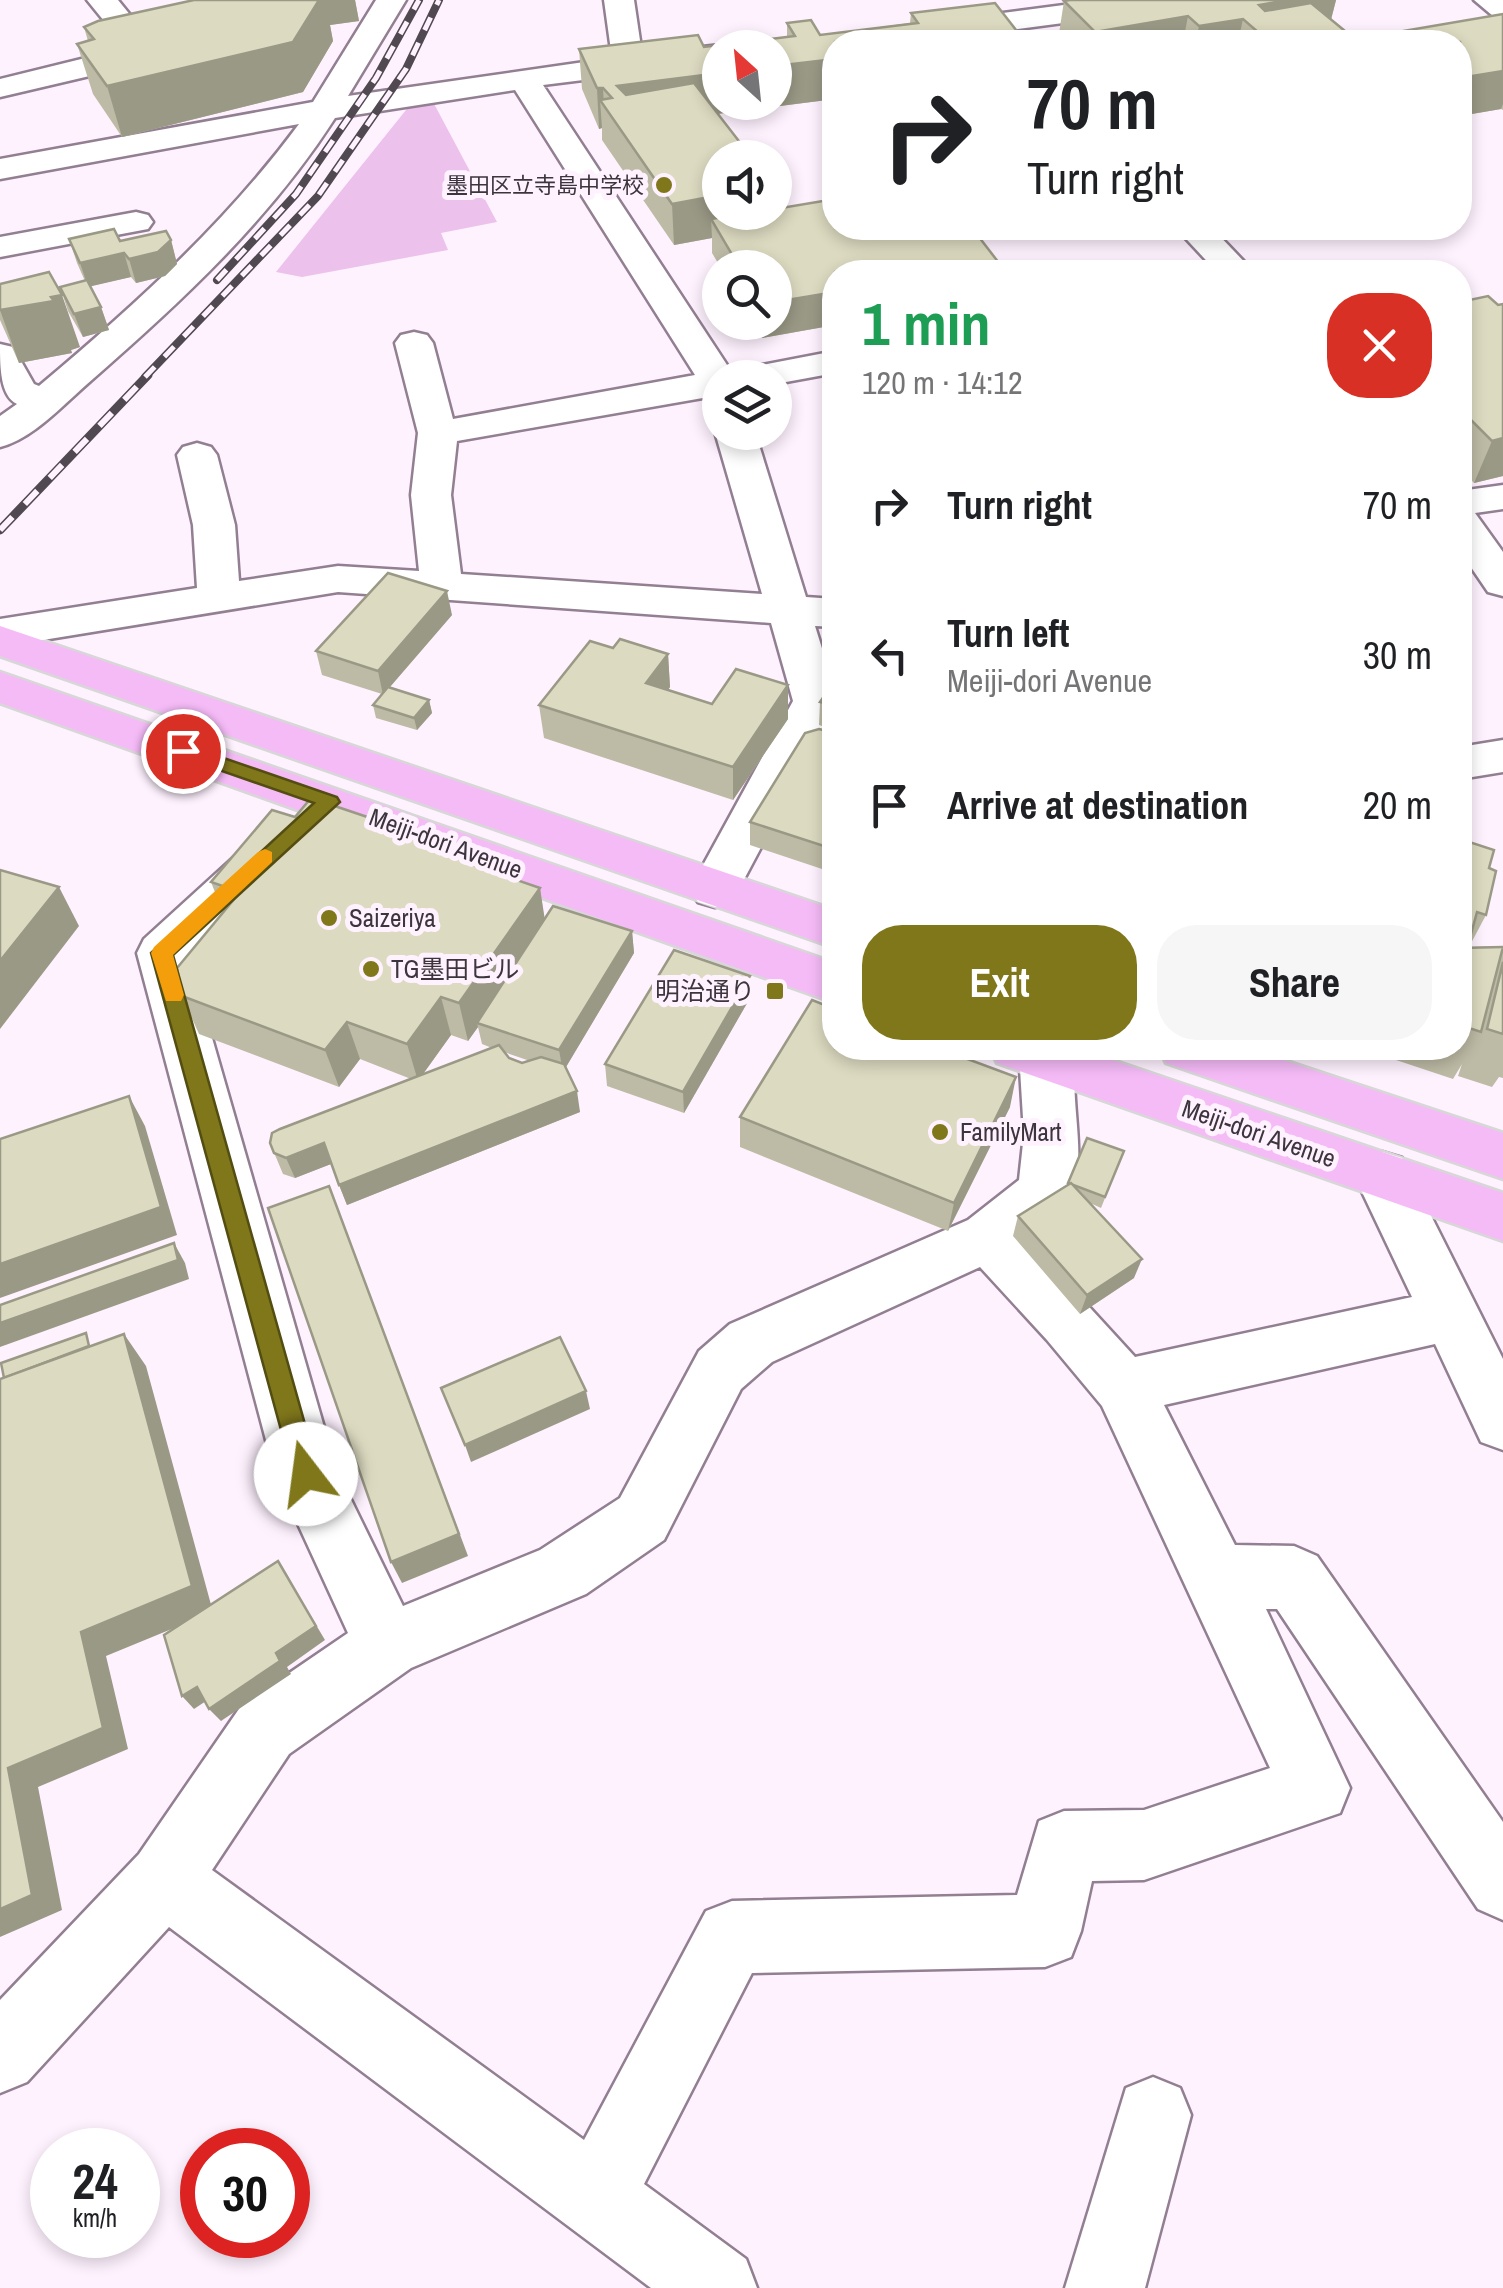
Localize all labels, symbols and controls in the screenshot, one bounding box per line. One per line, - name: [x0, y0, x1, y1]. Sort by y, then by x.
- north arrow: [702, 30, 792, 120]
- map controls: [702, 30, 792, 450]
- text: 70 m: [1027, 57, 1158, 151]
- icon: right: [862, 70, 992, 200]
- button: sound: [702, 140, 792, 230]
- text: Turn right: [1027, 147, 1184, 208]
- place label: 墨田区立寺島中学校: [446, 170, 644, 200]
- marker: 墨田区立寺島中学校: [653, 174, 675, 196]
- button: search: [702, 250, 792, 340]
- text: 1 min: [862, 283, 991, 364]
- button: close: [1327, 293, 1432, 398]
- button: layers: [702, 360, 792, 450]
- text: 120 m · 14:12: [862, 361, 1022, 404]
- icon: right: [862, 478, 917, 533]
- text: Turn right: [947, 480, 1092, 531]
- text: 70 m: [1363, 480, 1432, 531]
- text: Turn left: [947, 608, 1069, 659]
- icon: left: [862, 628, 917, 683]
- text: 30 m: [1363, 630, 1432, 681]
- text: Meiji-dori Avenue: [947, 659, 1152, 702]
- pin: [141, 709, 226, 794]
- icon: arrive: [156, 724, 211, 779]
- icon: arrive: [862, 778, 917, 833]
- text: Arrive at destination: [947, 780, 1248, 831]
- text: 20 m: [1363, 780, 1432, 831]
- street label: Meiji-dori Avenue: [365, 800, 527, 886]
- place label: Saizeriya: [349, 901, 436, 935]
- marker: Saizeriya: [318, 907, 340, 929]
- button: Exit: [862, 925, 1137, 1040]
- button: Share: [1157, 925, 1432, 1040]
- place label: TG墨田ビル: [391, 952, 519, 986]
- marker: TG墨田ビル: [360, 958, 382, 980]
- place label: 明治通り: [655, 974, 755, 1008]
- marker: 明治通り: [764, 980, 786, 1002]
- street label: Meiji-dori Avenue: [1178, 1091, 1340, 1175]
- place label: FamilyMart: [960, 1115, 1062, 1149]
- marker: FamilyMart: [929, 1121, 951, 1143]
- position arrow: [254, 1422, 358, 1526]
- speed limit sign: 30: [180, 2128, 310, 2258]
- text: 24: [72, 2147, 118, 2215]
- text: km/h: [73, 2201, 117, 2235]

